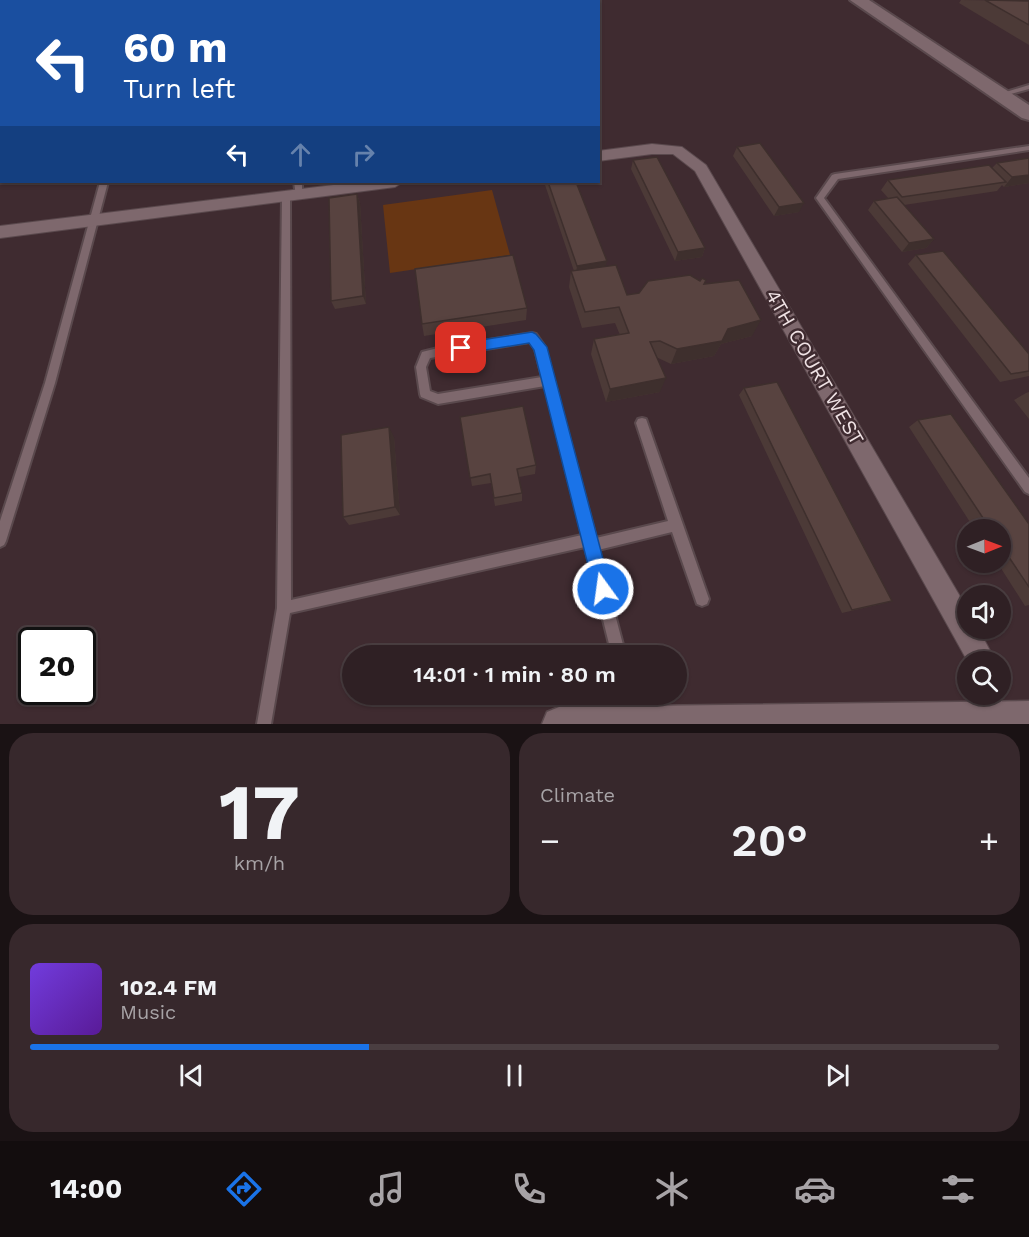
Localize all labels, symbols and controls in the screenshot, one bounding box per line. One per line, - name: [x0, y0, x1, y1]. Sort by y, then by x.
- text: 60 m: [123, 23, 227, 72]
- icon: left: [24, 24, 102, 102]
- text: Turn left: [123, 73, 235, 105]
- icon: left: [221, 138, 254, 171]
- icon: ahead: [284, 138, 317, 171]
- icon: right: [347, 138, 380, 171]
- street label: 4TH COURT WEST: [761, 285, 869, 449]
- pin: [435, 322, 486, 373]
- icon: arrive: [444, 331, 477, 364]
- north arrow: [957, 519, 1011, 573]
- map controls: [957, 519, 1011, 705]
- position arrow: [571, 557, 635, 621]
- button: sound: [957, 585, 1011, 639]
- speed limit sign: 20: [18, 627, 96, 705]
- button: search: [957, 651, 1011, 705]
- text: 14:01 · 1 min · 80 m: [413, 662, 616, 687]
- text: 17: [219, 766, 300, 858]
- text: Climate: [540, 783, 615, 807]
- text: 20°: [731, 814, 808, 867]
- text: −: [540, 821, 560, 860]
- text: +: [979, 821, 999, 860]
- text: km/h: [234, 851, 285, 875]
- text: 102.4 FM: [120, 975, 217, 1000]
- text: Music: [120, 1000, 176, 1024]
- icon: previous: [175, 1059, 208, 1092]
- icon: pause: [498, 1059, 531, 1092]
- icon: next: [821, 1059, 854, 1092]
- icon: directions: [223, 1168, 265, 1210]
- icon: music: [366, 1168, 408, 1210]
- icon: phone: [508, 1168, 550, 1210]
- icon: climate: [651, 1168, 693, 1210]
- icon: car: [794, 1168, 836, 1210]
- icon: filters: [937, 1168, 979, 1210]
- text: 14:00: [50, 1173, 122, 1205]

